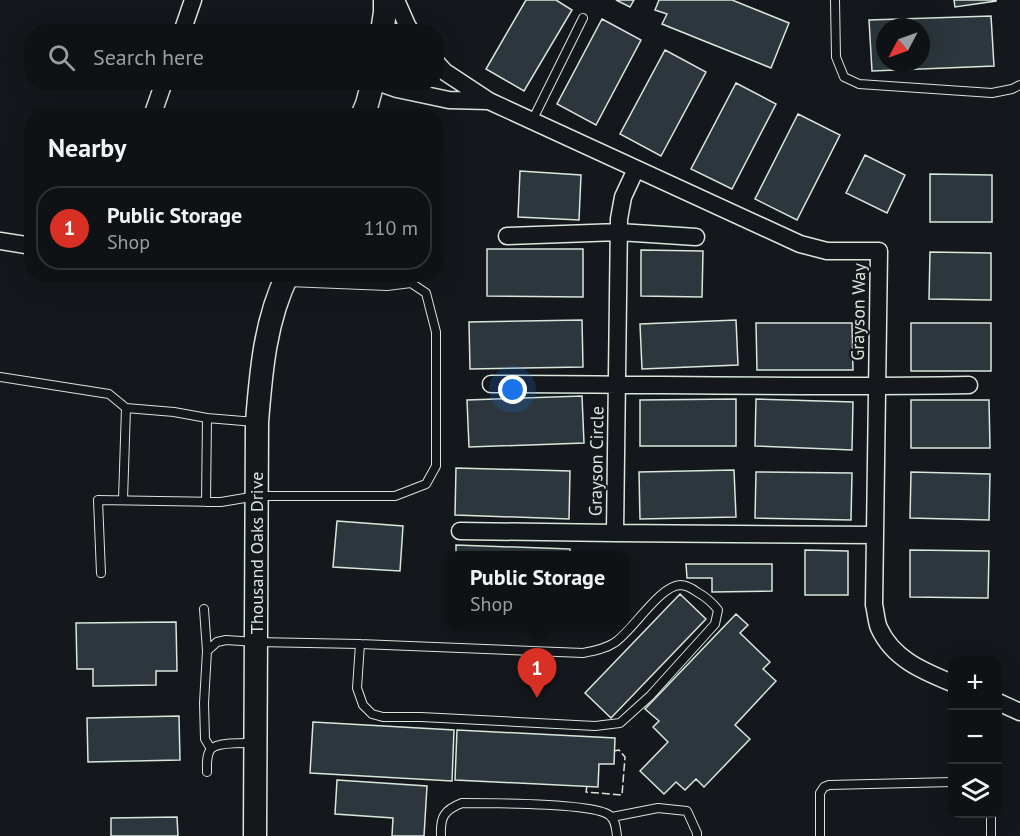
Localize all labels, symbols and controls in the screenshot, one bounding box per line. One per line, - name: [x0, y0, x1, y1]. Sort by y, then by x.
- north arrow: [876, 18, 930, 72]
- search box: [24, 24, 444, 90]
- icon: search: [45, 41, 78, 74]
- text: Search here: [93, 43, 204, 71]
- text: Nearby: [48, 131, 126, 164]
- text: Public Storage: [107, 201, 242, 229]
- text: 1: [64, 215, 75, 241]
- text: 110 m: [364, 215, 418, 241]
- text: Shop: [107, 229, 150, 255]
- street label: Grayson Way: [846, 262, 870, 361]
- your location: [498, 375, 527, 404]
- street label: Grayson Circle: [584, 406, 608, 516]
- street label: Thousand Oaks Drive: [245, 472, 268, 634]
- popup: [446, 551, 629, 629]
- text: Public Storage: [470, 563, 605, 591]
- text: Shop: [470, 591, 513, 617]
- pin: 1: [518, 648, 556, 698]
- map controls: [948, 656, 1002, 818]
- button: +: [948, 656, 1002, 710]
- button: −: [948, 710, 1002, 764]
- button: layers: [948, 764, 1002, 818]

